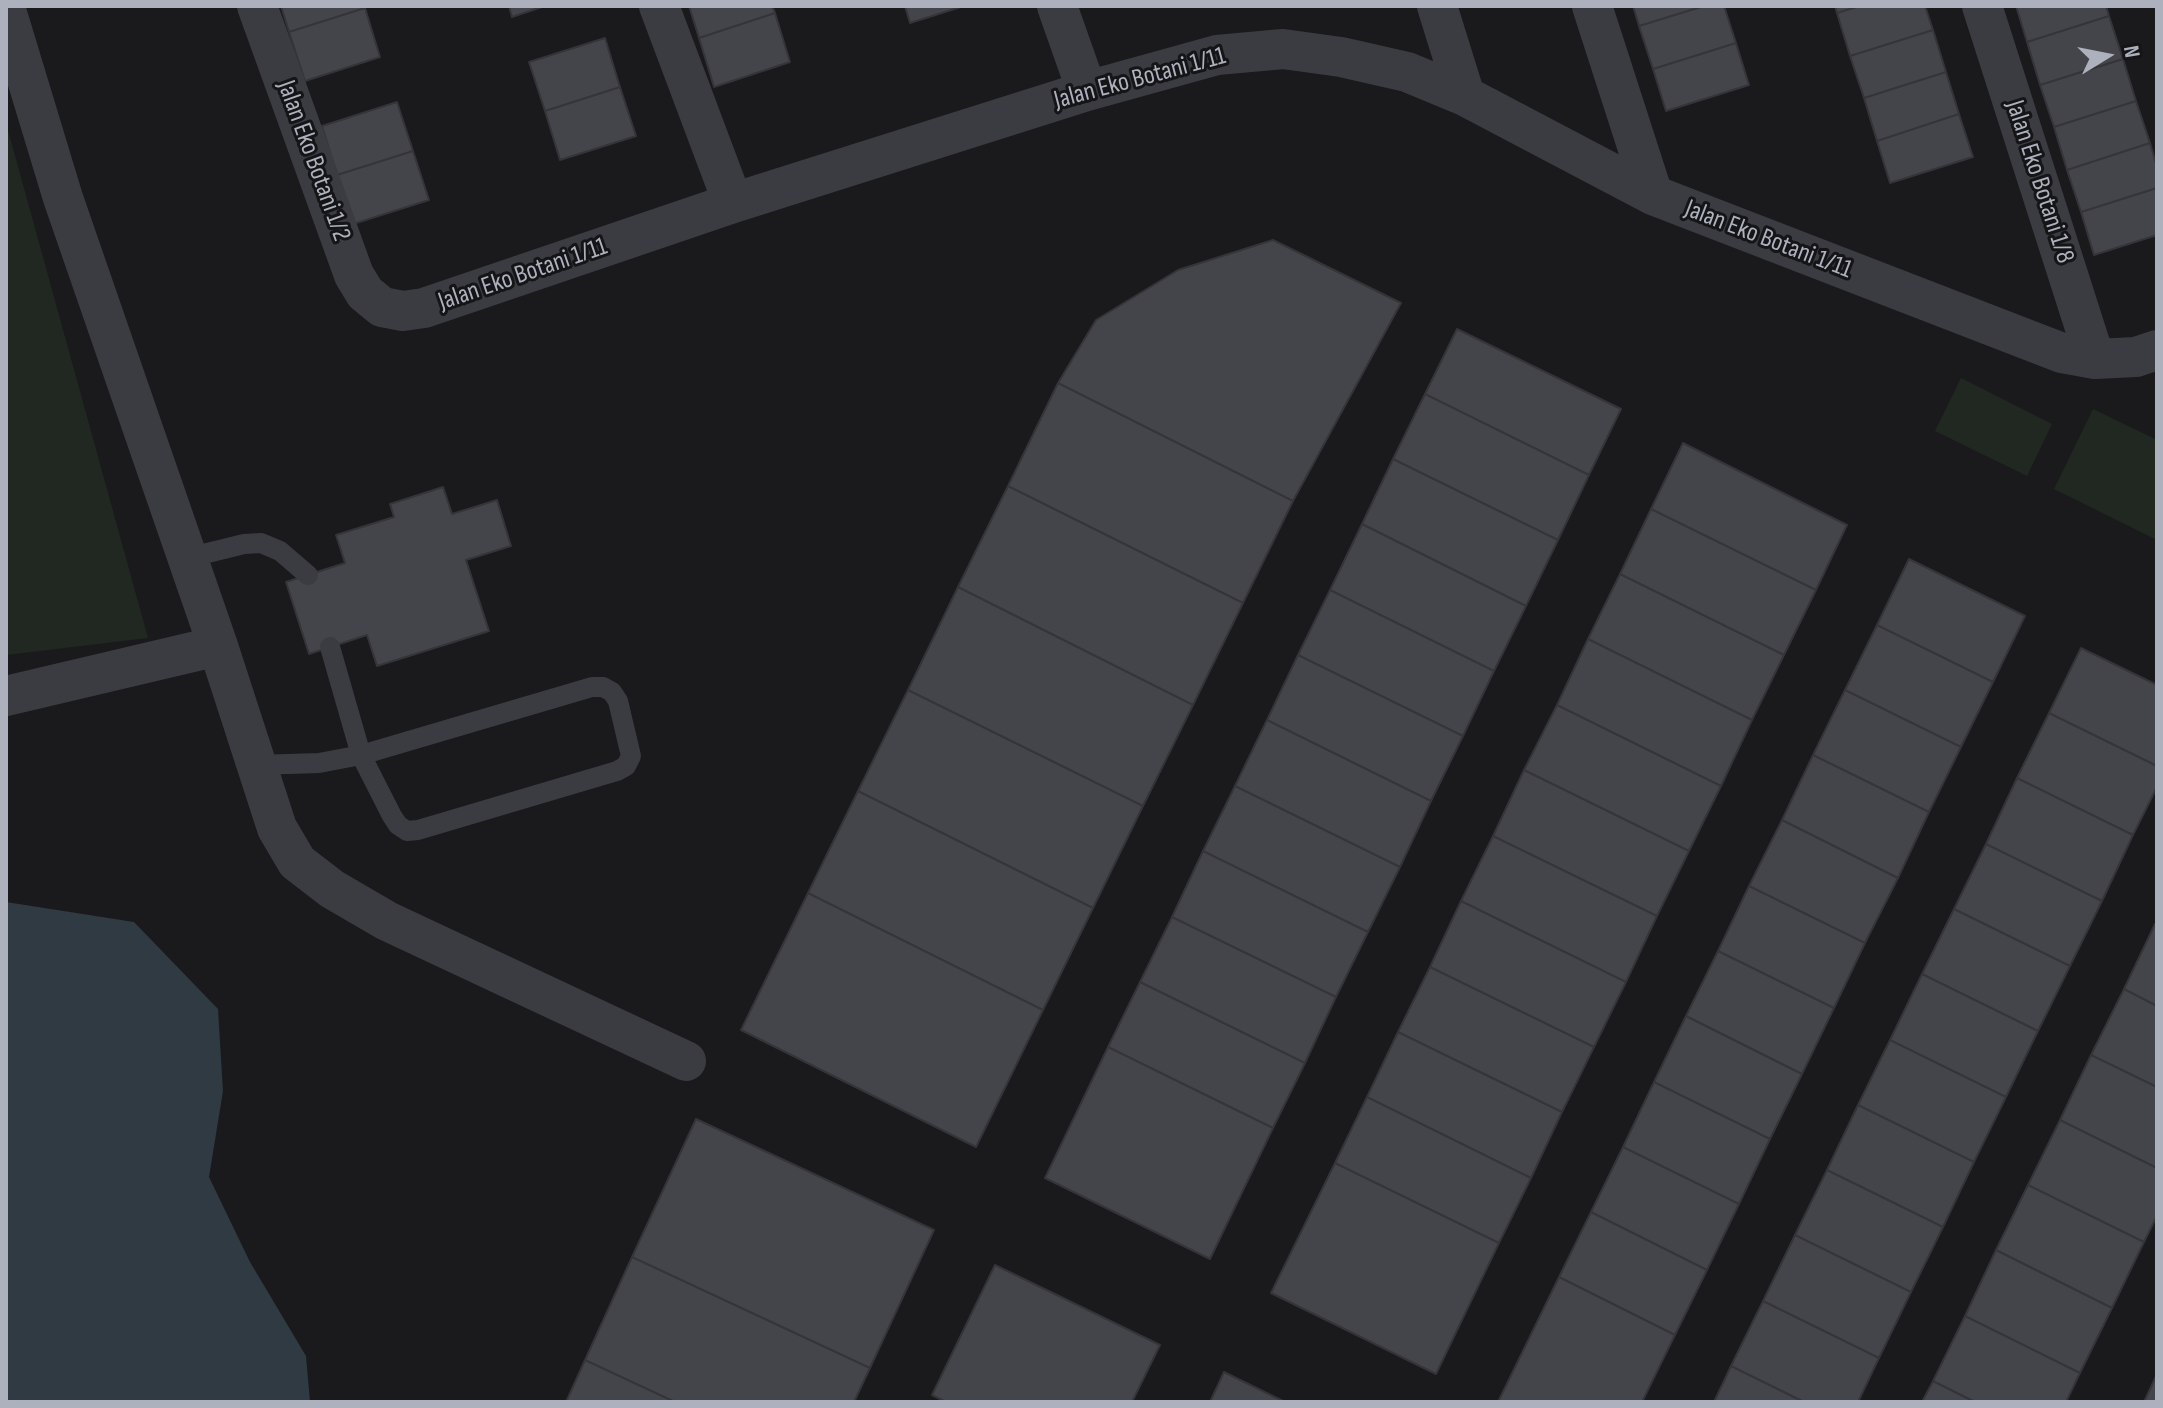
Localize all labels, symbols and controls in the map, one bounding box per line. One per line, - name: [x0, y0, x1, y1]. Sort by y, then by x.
- north arrow: [2067, 16, 2147, 96]
- street label: Jalan Eko Botani 1/11: [1051, 41, 1229, 117]
- text: N: [2117, 44, 2145, 60]
- street label: Jalan Eko Botani 1/2: [269, 76, 357, 246]
- street label: Jalan Eko Botani 1/8: [1998, 97, 2080, 267]
- street label: Jalan Eko Botani 1/11: [1680, 194, 1856, 286]
- street label: Jalan Eko Botani 1/11: [435, 232, 611, 318]

